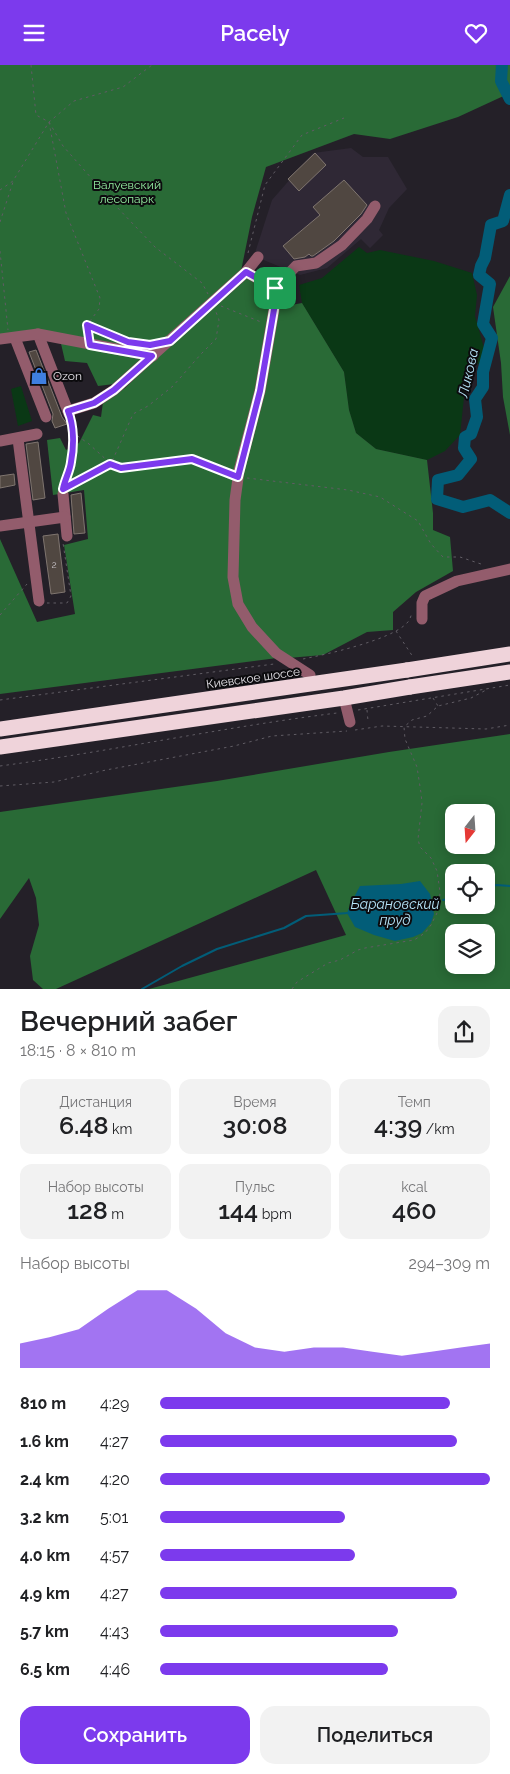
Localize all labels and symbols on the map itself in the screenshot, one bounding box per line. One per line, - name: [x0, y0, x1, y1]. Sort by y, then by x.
- park label: Валуевский лесопарк: [93, 178, 161, 206]
- pin: [254, 267, 296, 309]
- water label: Ликова: [454, 347, 481, 400]
- shop icon: Ozon: [29, 366, 49, 386]
- place label: Ozon: [53, 369, 82, 383]
- house number: 2: [51, 559, 57, 570]
- street label: Киевское шоссе: [205, 664, 301, 692]
- north arrow: [445, 804, 495, 854]
- water label: Барановский пруд: [351, 896, 440, 928]

